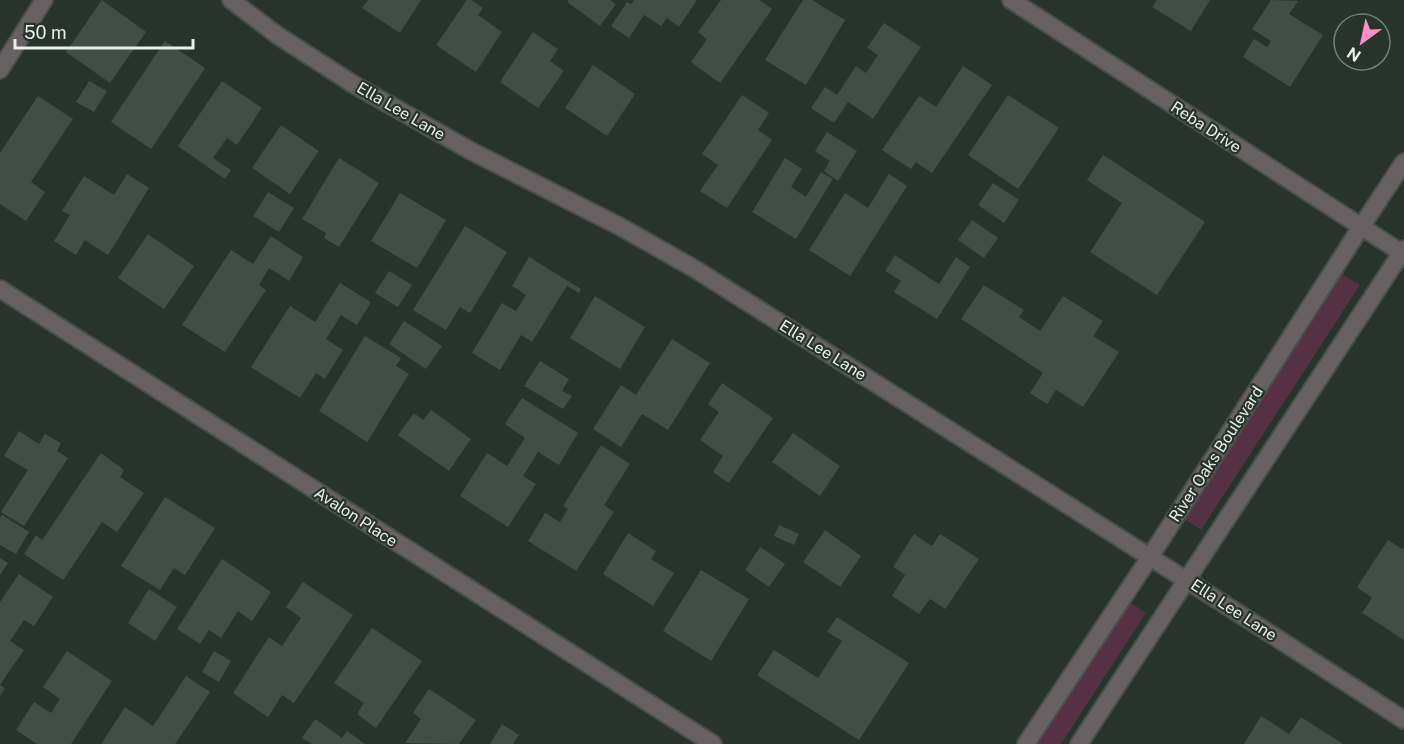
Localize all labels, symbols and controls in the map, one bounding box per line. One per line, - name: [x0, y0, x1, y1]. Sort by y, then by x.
- scale bar: [15, 12, 194, 50]
- north arrow: [1332, 12, 1392, 72]
- text: 50 m: [24, 22, 67, 43]
- text: N: [1344, 43, 1365, 66]
- street label: Ella Lee Lane: [353, 78, 449, 144]
- street label: Reba Drive: [1167, 97, 1245, 157]
- street label: Ella Lee Lane: [776, 316, 870, 384]
- street label: River Oaks Boulevard: [1165, 383, 1267, 525]
- street label: Avalon Place: [311, 483, 401, 551]
- street label: Ella Lee Lane: [1187, 575, 1281, 645]

